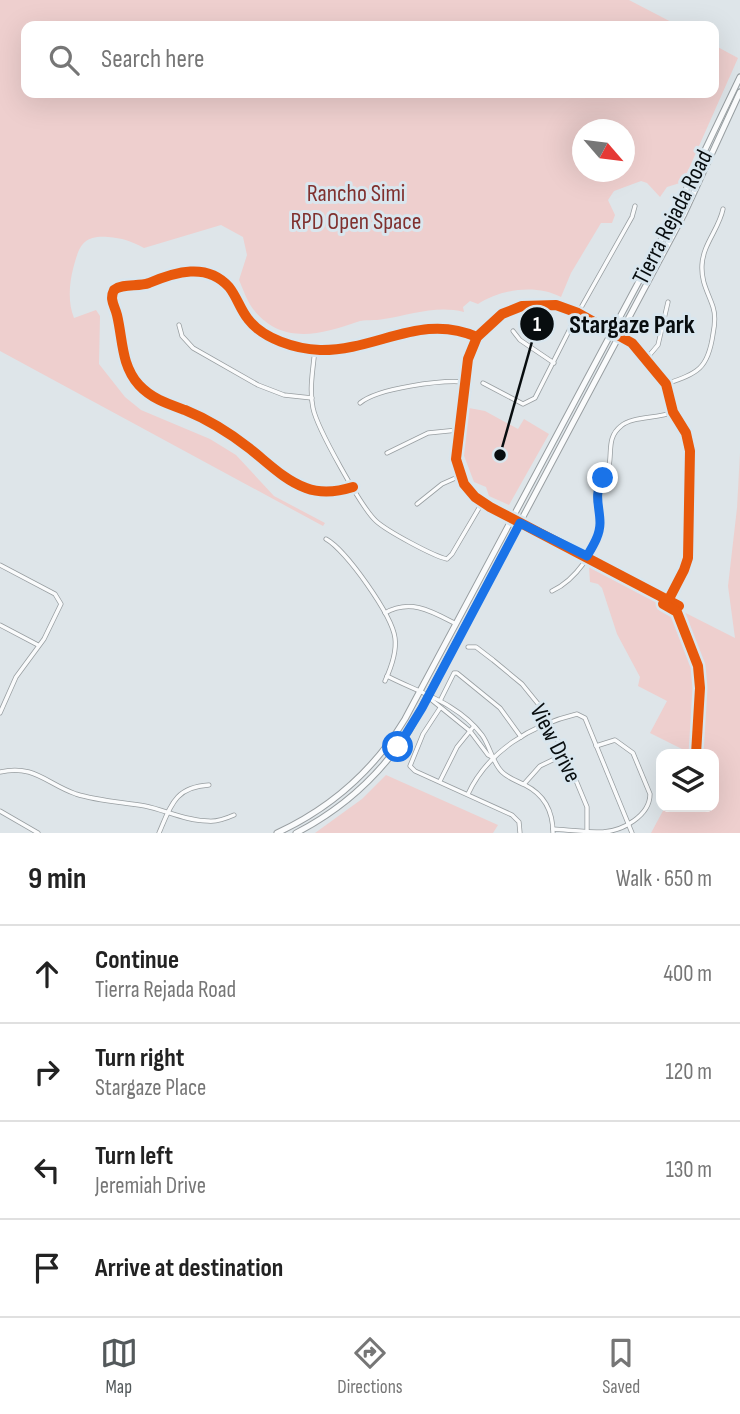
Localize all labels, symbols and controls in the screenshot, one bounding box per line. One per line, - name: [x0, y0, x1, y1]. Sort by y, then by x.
- search box: [21, 21, 719, 98]
- icon: search: [45, 41, 83, 79]
- text: Search here: [101, 44, 204, 75]
- north arrow: [572, 119, 635, 182]
- street label: Tierra Rejada Road: [626, 145, 719, 289]
- park label: Rancho Simi RPD Open Space: [291, 179, 421, 236]
- callout: Stargaze Park: [520, 300, 709, 347]
- text: Stargaze Park: [569, 310, 695, 341]
- text: 1: [533, 312, 541, 337]
- route end: [587, 462, 618, 493]
- street label: View Drive: [524, 699, 588, 787]
- route start: [382, 731, 413, 762]
- map controls: [656, 749, 719, 812]
- button: layers: [656, 749, 719, 812]
- text: 9 min: [28, 861, 86, 897]
- text: Walk · 650 m: [616, 865, 712, 893]
- text: Continue: [95, 945, 179, 976]
- icon: ahead: [28, 955, 66, 993]
- text: 400 m: [663, 960, 712, 988]
- text: Tierra Rejada Road: [95, 976, 236, 1004]
- text: Turn right: [95, 1043, 184, 1074]
- icon: right: [28, 1053, 66, 1091]
- text: 120 m: [666, 1058, 712, 1086]
- text: Stargaze Place: [95, 1074, 206, 1102]
- text: Turn left: [95, 1141, 173, 1172]
- icon: left: [28, 1151, 66, 1189]
- text: 130 m: [666, 1156, 712, 1184]
- text: Jeremiah Drive: [95, 1172, 206, 1200]
- icon: arrive: [28, 1249, 66, 1287]
- text: Arrive at destination: [95, 1253, 283, 1284]
- tab: Map: [100, 1334, 138, 1399]
- tab: Directions: [337, 1334, 403, 1399]
- tab: Saved: [602, 1334, 640, 1399]

